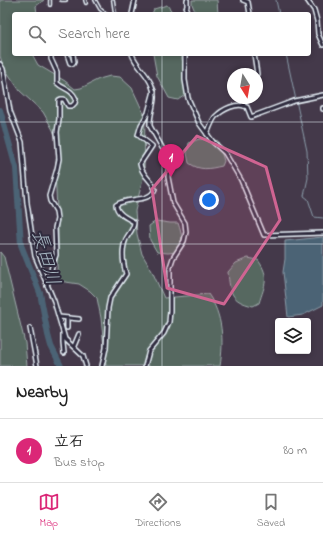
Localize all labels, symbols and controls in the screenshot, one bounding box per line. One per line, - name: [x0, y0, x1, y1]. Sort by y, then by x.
- search box: [12, 12, 311, 56]
- icon: search: [26, 23, 48, 45]
- text: Search here: [58, 23, 130, 45]
- north arrow: [227, 68, 263, 104]
- pin: 1: [158, 144, 184, 177]
- your location: [199, 190, 219, 210]
- water label: 長田川: [24, 227, 66, 289]
- map controls: [275, 318, 311, 354]
- button: layers: [275, 318, 311, 354]
- text: Nearby: [16, 380, 68, 405]
- text: 立石: [54, 431, 84, 453]
- text: 1: [27, 441, 31, 460]
- text: 80 m: [283, 441, 307, 460]
- text: Bus stop: [54, 453, 105, 472]
- tab: Map: [38, 491, 60, 531]
- tab: Directions: [135, 491, 181, 531]
- tab: Saved: [257, 491, 285, 531]

